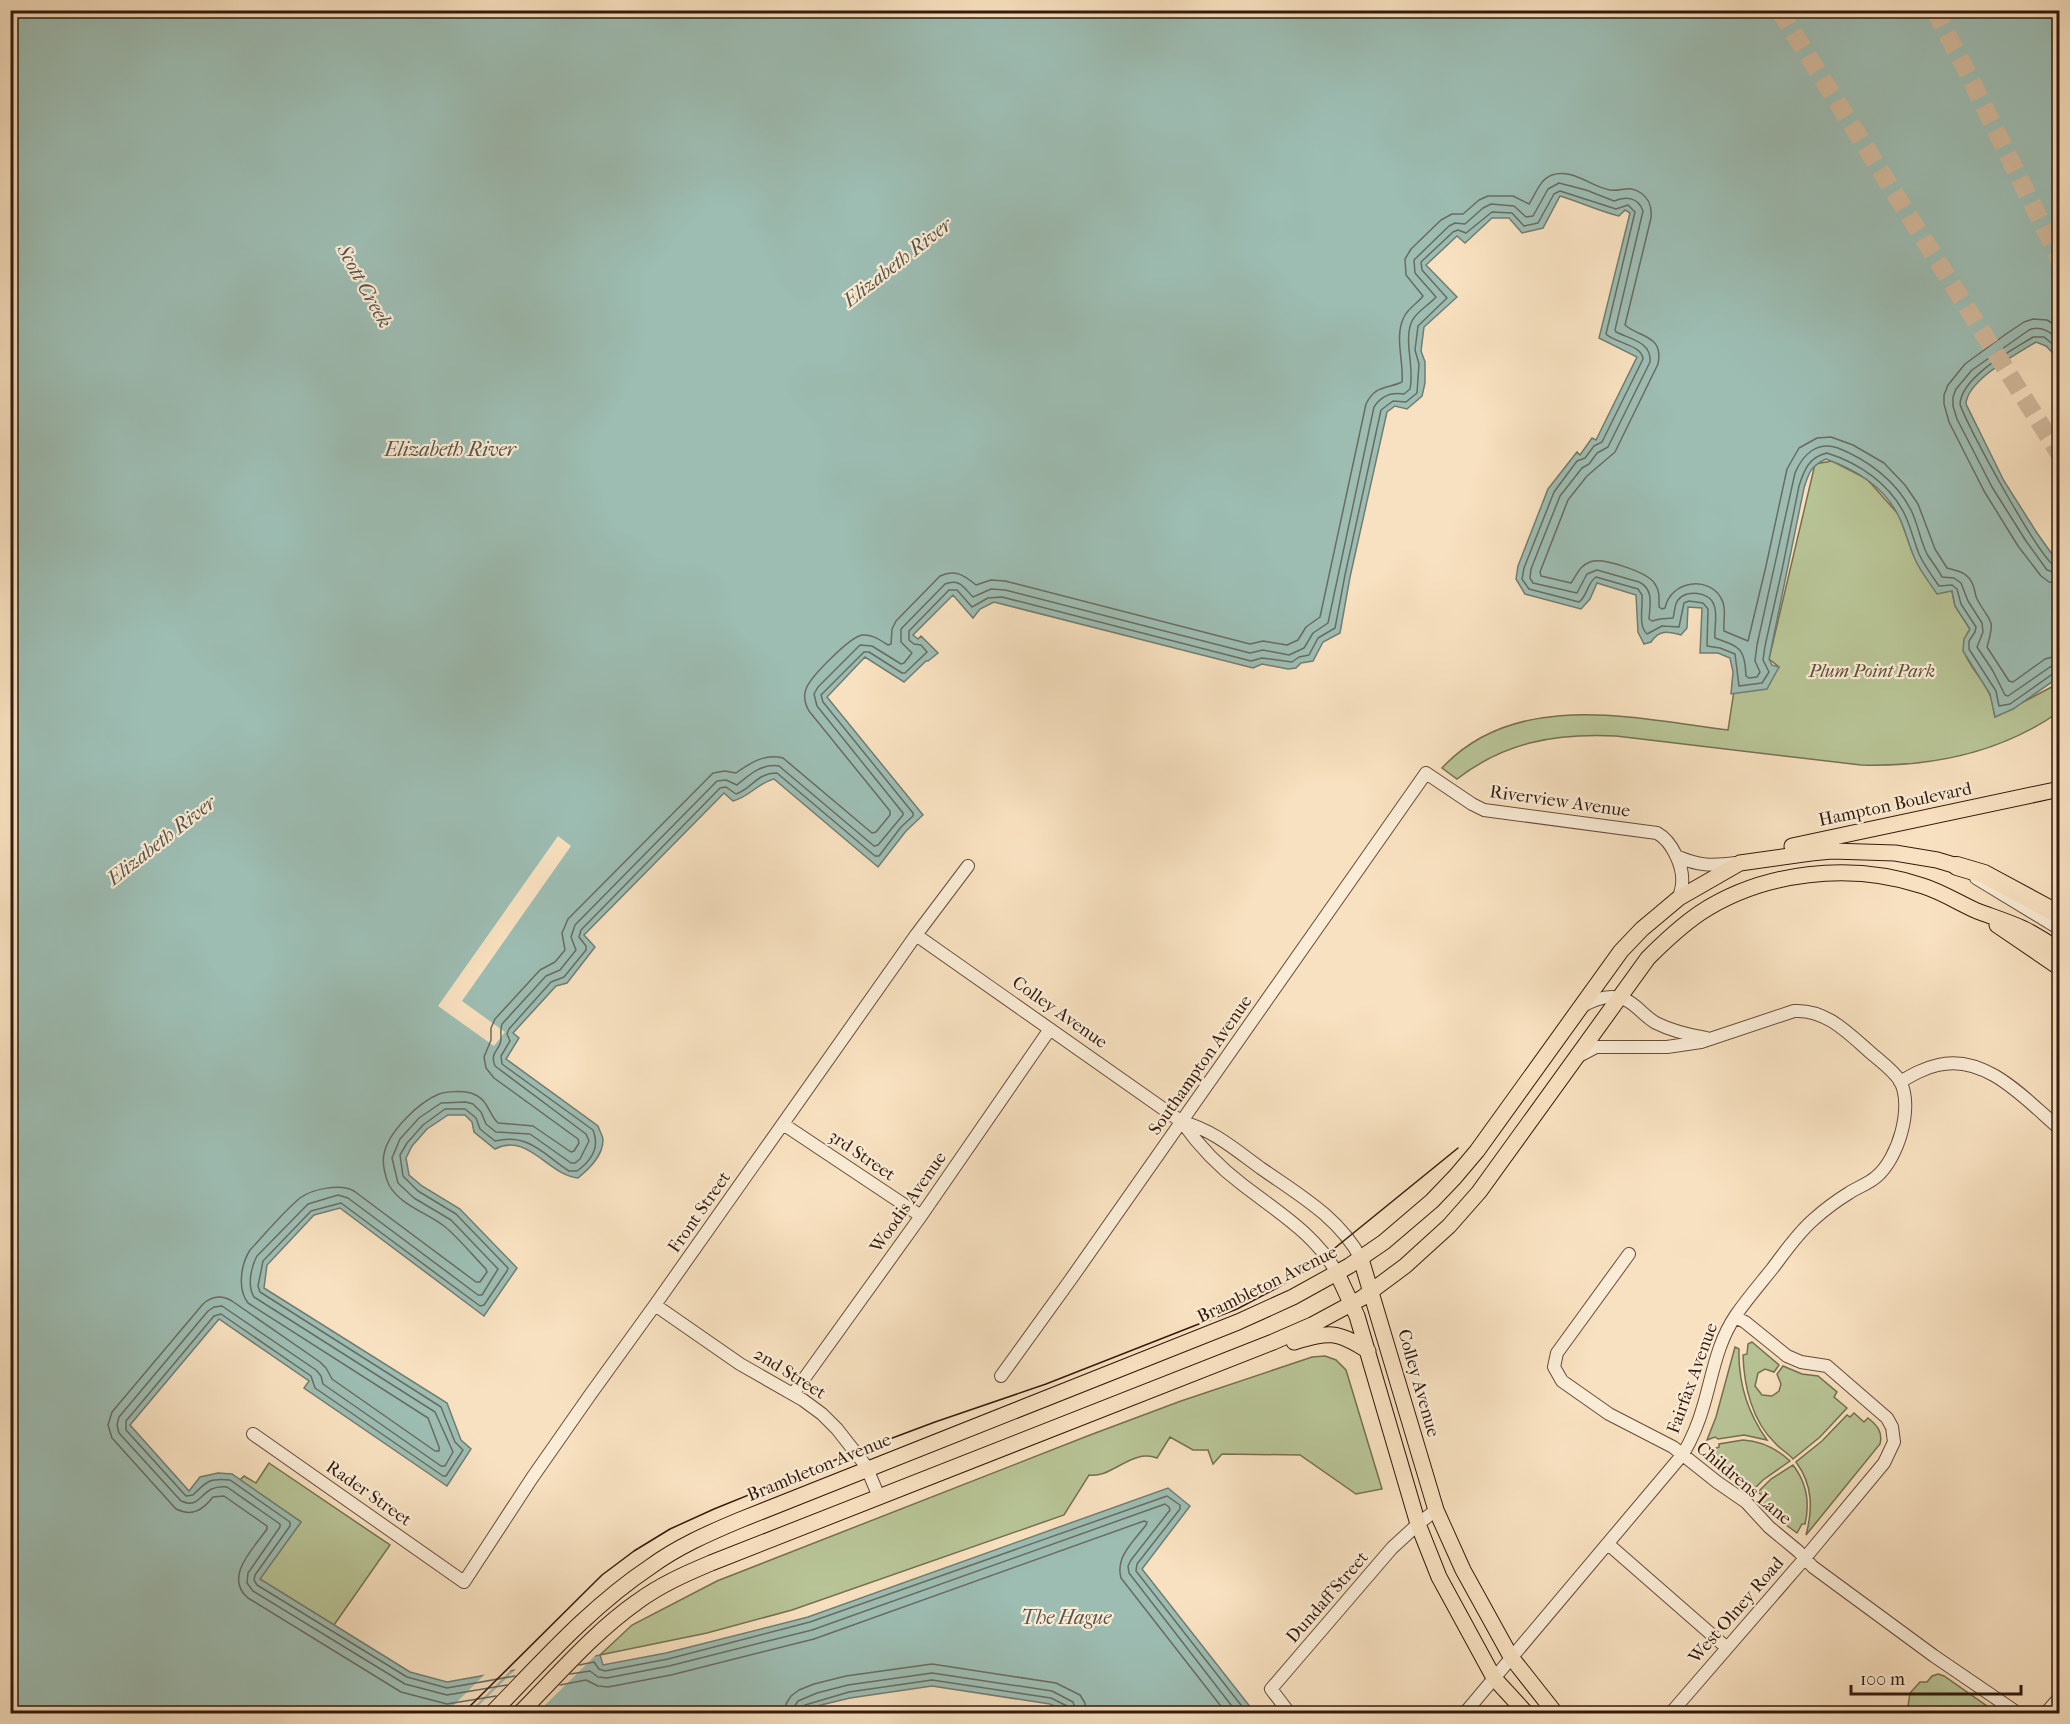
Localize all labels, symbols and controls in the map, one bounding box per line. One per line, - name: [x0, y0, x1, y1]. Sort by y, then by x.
- water label: Elizabeth River: [838, 212, 958, 312]
- water label: Scott Creek: [332, 240, 397, 332]
- water label: Elizabeth River: [383, 438, 518, 461]
- park label: Plum Point Park: [1808, 661, 1935, 682]
- street label: Hampton Boulevard: [1817, 778, 1974, 831]
- street label: Riverview Avenue: [1488, 781, 1632, 822]
- water label: Elizabeth River: [102, 790, 222, 890]
- street label: Colley Avenue: [1008, 972, 1111, 1053]
- street label: Southampton Avenue: [1144, 991, 1257, 1139]
- street label: 3rd Street: [824, 1125, 900, 1186]
- street label: Woodis Avenue: [865, 1148, 951, 1258]
- street label: Front Street: [664, 1167, 735, 1257]
- street label: Brambleton Avenue: [1194, 1241, 1341, 1328]
- street label: Fairfax Avenue: [1663, 1320, 1722, 1436]
- street label: Colley Avenue: [1393, 1327, 1444, 1440]
- street label: 2nd Street: [750, 1343, 830, 1404]
- street label: Brambleton Avenue: [744, 1429, 894, 1506]
- street label: Childrens Lane: [1692, 1437, 1796, 1529]
- street label: Rader Street: [322, 1456, 416, 1531]
- street label: Dundaff Street: [1282, 1547, 1373, 1647]
- street label: West Olney Road: [1684, 1553, 1788, 1669]
- water label: The Hague: [1021, 1606, 1112, 1629]
- scale bar: [1851, 1658, 2020, 1696]
- text: 100 m: [1860, 1669, 1905, 1690]

